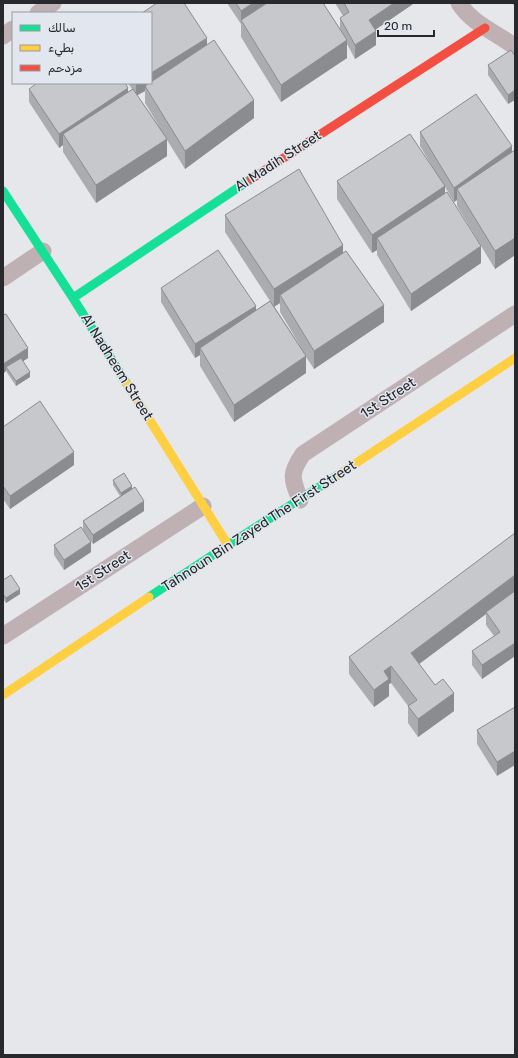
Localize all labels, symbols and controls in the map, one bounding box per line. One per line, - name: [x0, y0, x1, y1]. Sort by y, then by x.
- legend: [12, 12, 152, 84]
- scale bar: [378, 12, 434, 38]
- text: 20 m: [384, 19, 412, 33]
- text: سالك: [48, 21, 76, 35]
- text: بطيء: [48, 41, 74, 57]
- text: مزدحم: [48, 61, 83, 76]
- street label: Al Madih Street: [232, 127, 325, 195]
- street label: Al Nadheem Street: [77, 311, 157, 424]
- street label: 1st Street: [357, 374, 419, 422]
- street label: Tahnoun Bin Zayed The First Street: [159, 456, 360, 595]
- street label: 1st Street: [72, 547, 134, 595]

